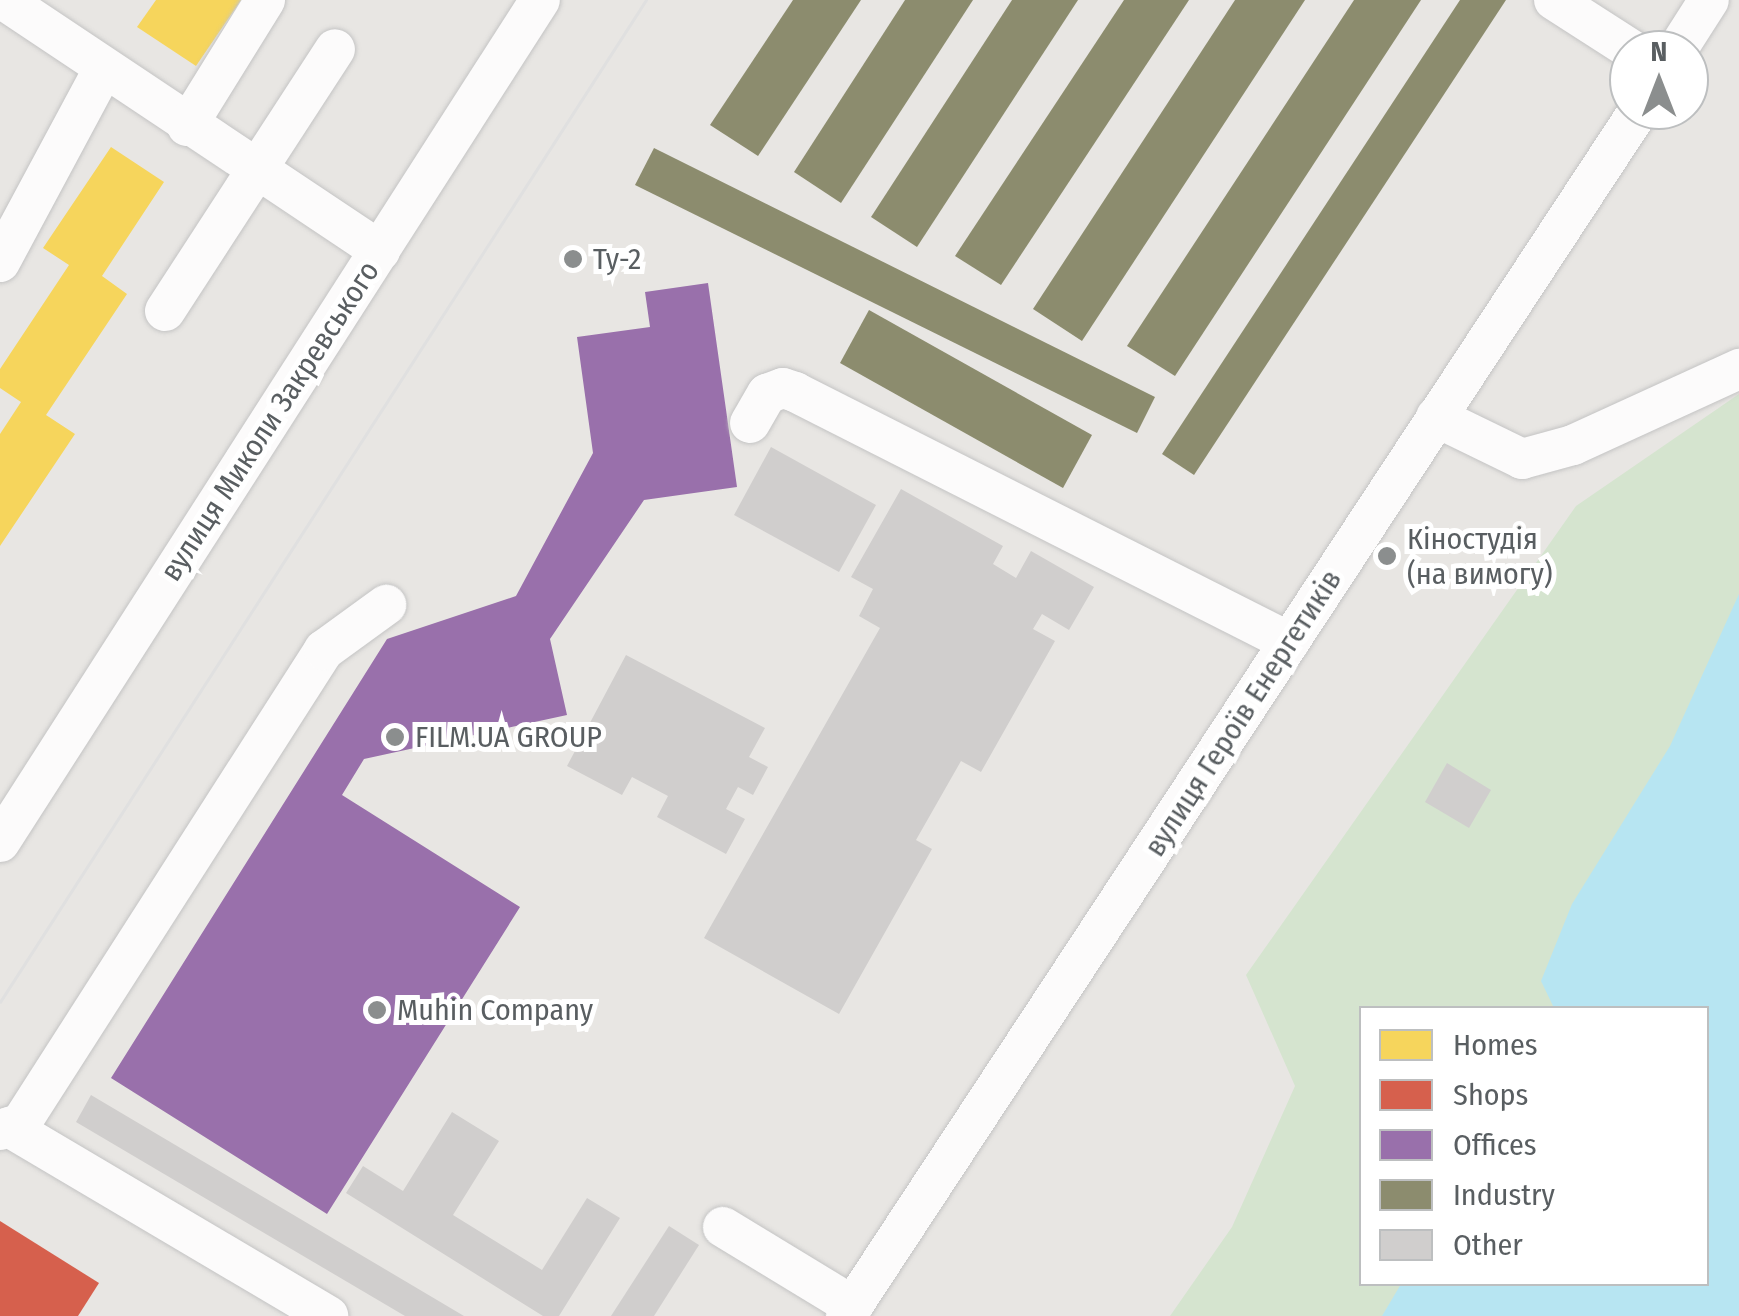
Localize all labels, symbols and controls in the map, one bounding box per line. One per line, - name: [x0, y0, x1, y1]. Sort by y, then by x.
- north arrow: [1609, 30, 1709, 130]
- text: N: [1651, 35, 1667, 68]
- place label: Ту-2: [593, 241, 641, 277]
- marker: Ту-2: [562, 248, 584, 270]
- street label: вулиця Миколи Закревського: [153, 254, 387, 588]
- place label: Кіностудія (на вимогу): [1407, 521, 1553, 592]
- marker: Кіностудія (на вимогу): [1376, 545, 1398, 567]
- street label: вулиця Героїв Енергетиків: [1137, 563, 1349, 863]
- place label: FILM.UA GROUP: [415, 719, 602, 755]
- marker: FILM.UA GROUP: [384, 726, 406, 748]
- place label: Muhin Company: [397, 992, 593, 1028]
- marker: Muhin Company: [366, 999, 388, 1021]
- legend: [1359, 1006, 1709, 1286]
- text: Homes: [1453, 1027, 1538, 1063]
- text: Shops: [1453, 1077, 1528, 1113]
- text: Offices: [1453, 1127, 1537, 1163]
- text: Industry: [1453, 1177, 1555, 1213]
- text: Other: [1453, 1227, 1523, 1263]

